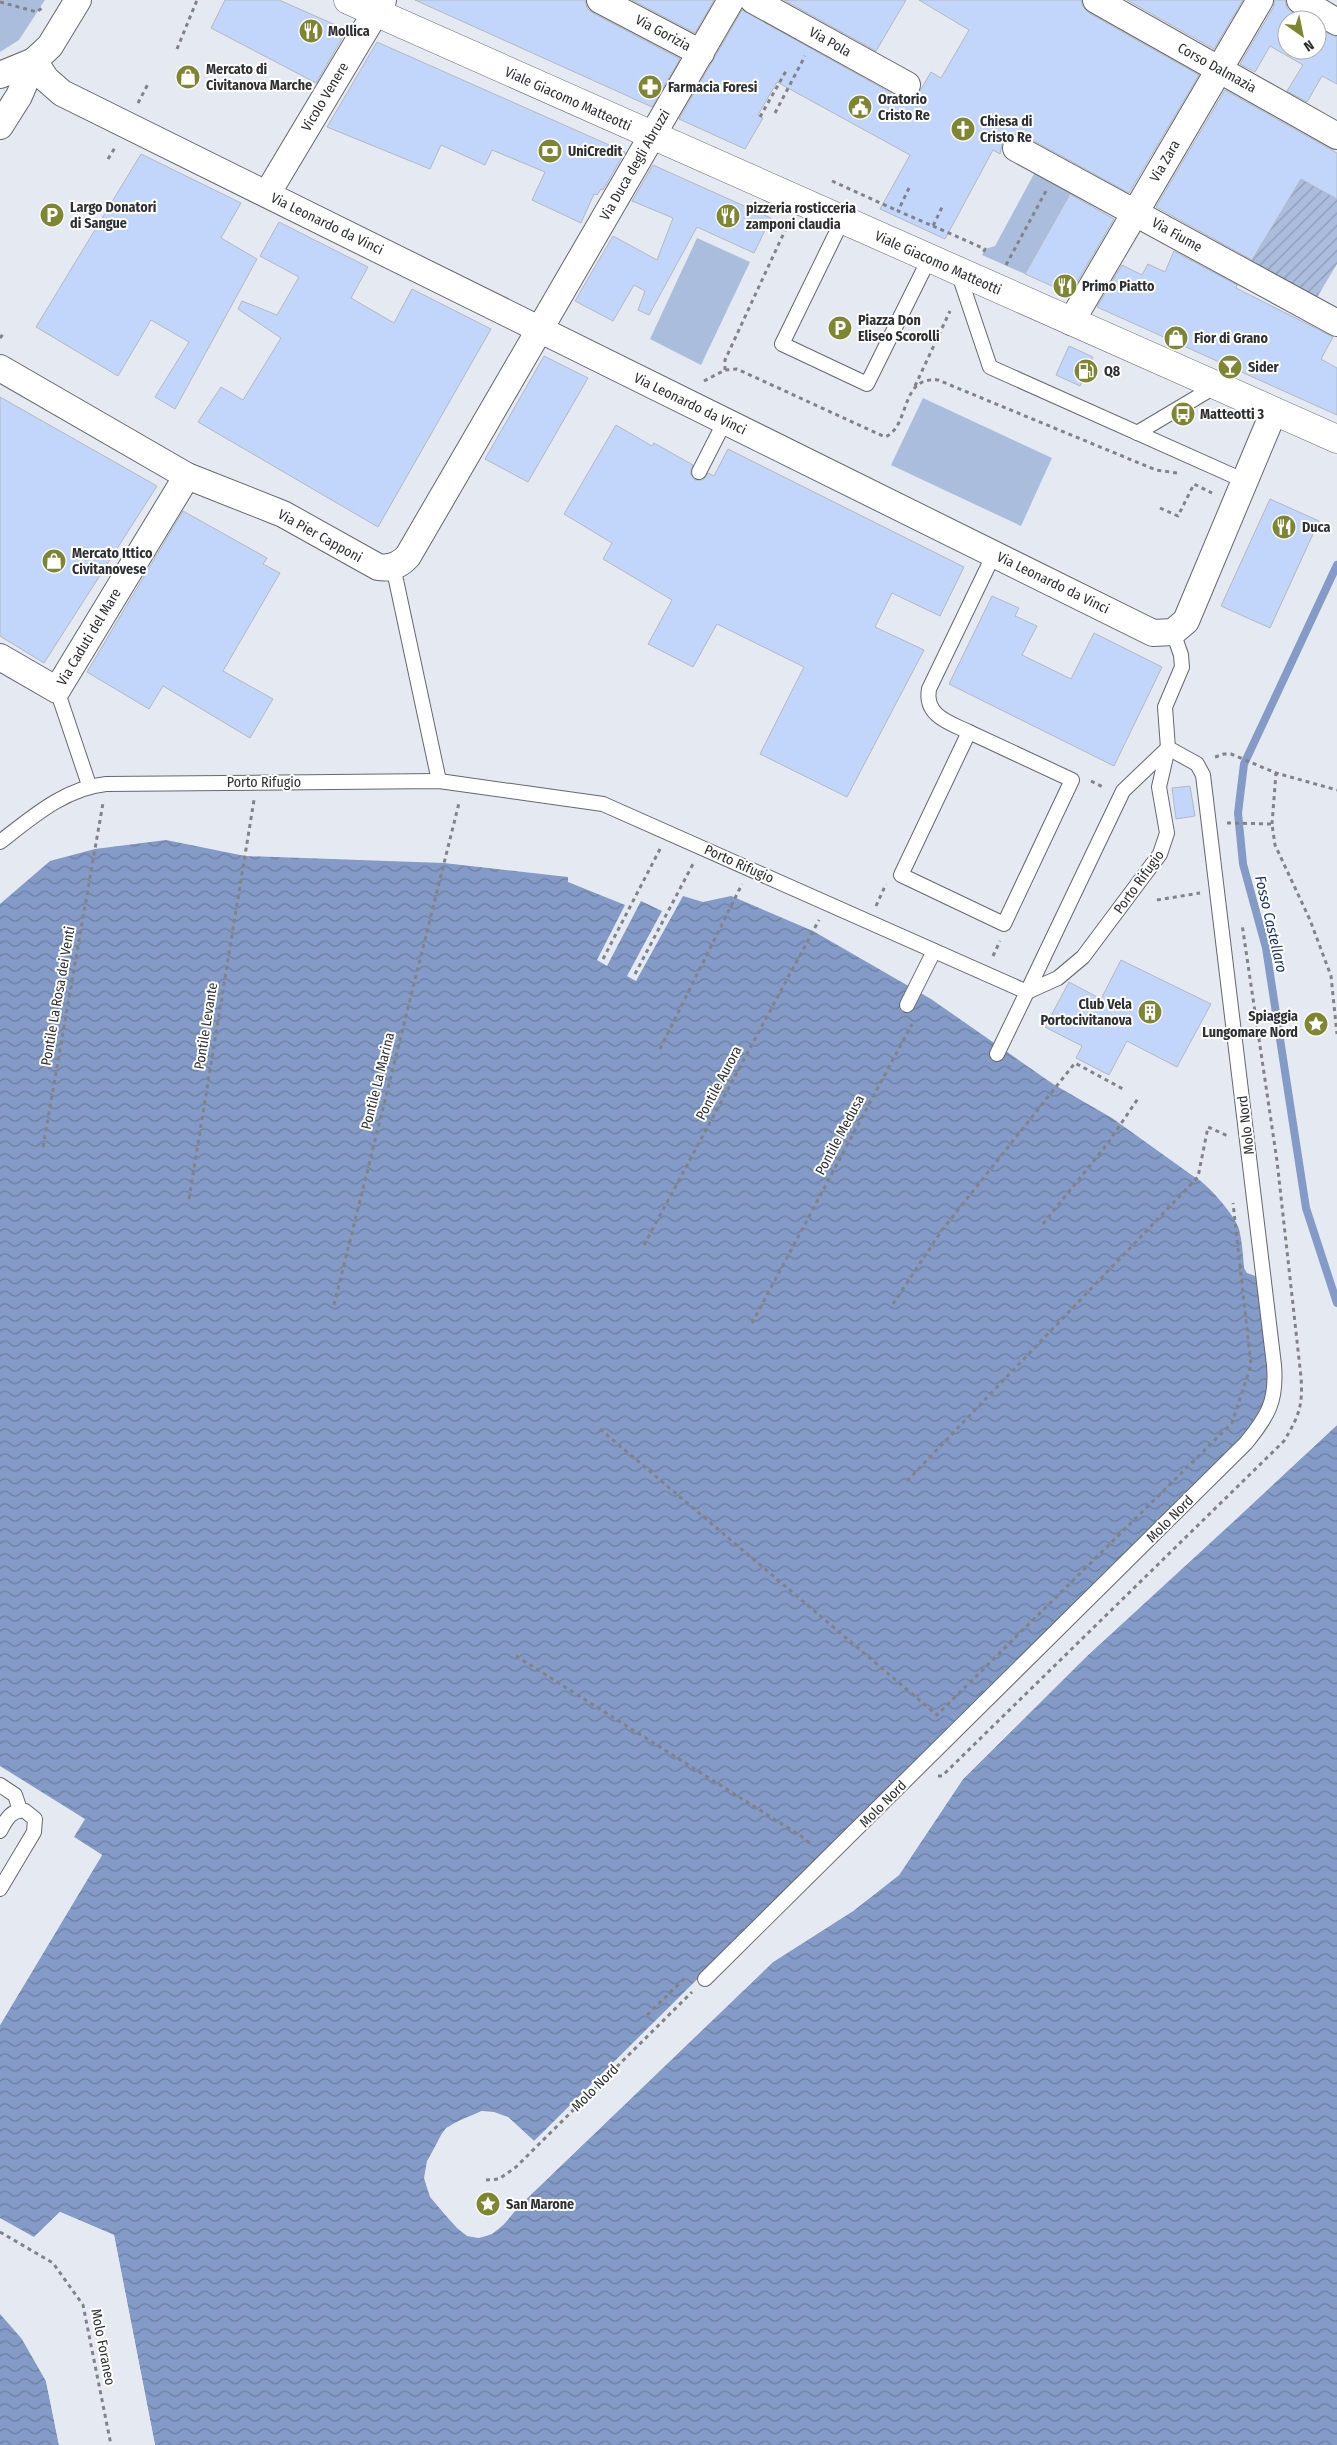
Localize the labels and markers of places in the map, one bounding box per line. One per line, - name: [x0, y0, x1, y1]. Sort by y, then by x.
- restaurant icon: Mollica: [298, 18, 324, 44]
- place label: Mollica: [328, 23, 370, 40]
- place label: Mercato di Civitanova Marche: [206, 61, 312, 94]
- shop icon: Mercato di Civitanova Marche: [175, 64, 201, 90]
- pharmacy icon: Farmacia Foresi: [637, 74, 663, 100]
- place label: Farmacia Foresi: [668, 79, 758, 96]
- place label: Oratorio Cristo Re: [878, 91, 930, 124]
- public building icon: Oratorio Cristo Re: [847, 94, 873, 120]
- place label: Chiesa di Cristo Re: [980, 113, 1033, 146]
- church icon: Chiesa di Cristo Re: [950, 116, 976, 142]
- bank icon: UniCredit: [537, 138, 563, 164]
- place label: UniCredit: [568, 143, 623, 160]
- place label: Largo Donatori di Sangue: [70, 199, 157, 232]
- place label: pizzeria rosticceria zamponi claudia: [746, 200, 856, 233]
- parking icon: Largo Donatori di Sangue: [39, 202, 65, 228]
- restaurant icon: pizzeria rosticceria zamponi claudia: [715, 203, 741, 229]
- restaurant icon: Primo Piatto: [1052, 273, 1078, 299]
- place label: Primo Piatto: [1082, 278, 1155, 295]
- place label: Piazza Don Eliseo Scorolli: [858, 312, 940, 345]
- parking icon: Piazza Don Eliseo Scorolli: [827, 315, 853, 341]
- shop icon: Fior di Grano: [1163, 325, 1189, 351]
- place label: Fior di Grano: [1194, 330, 1268, 347]
- bar icon: Sider: [1217, 354, 1243, 380]
- fuel station icon: Q8: [1073, 358, 1099, 384]
- place label: Sider: [1248, 359, 1280, 376]
- place label: Q8: [1104, 363, 1121, 380]
- bus stop icon: Matteotti 3: [1170, 401, 1196, 427]
- place label: Matteotti 3: [1200, 406, 1265, 423]
- restaurant icon: Duca: [1271, 514, 1297, 540]
- place label: Duca: [1302, 519, 1331, 536]
- place label: Mercato Ittico Civitanovese: [72, 545, 153, 578]
- shop icon: Mercato Ittico Civitanovese: [41, 548, 67, 574]
- place label: Club Vela Portocivitanova: [1040, 996, 1132, 1029]
- building icon: Club Vela Portocivitanova: [1137, 999, 1163, 1025]
- place label: Spiaggia Lungomare Nord: [1202, 1008, 1298, 1041]
- place icon: Spiaggia Lungomare Nord: [1303, 1011, 1329, 1037]
- place icon: San Marone: [475, 2191, 501, 2217]
- place label: San Marone: [506, 2196, 574, 2213]

